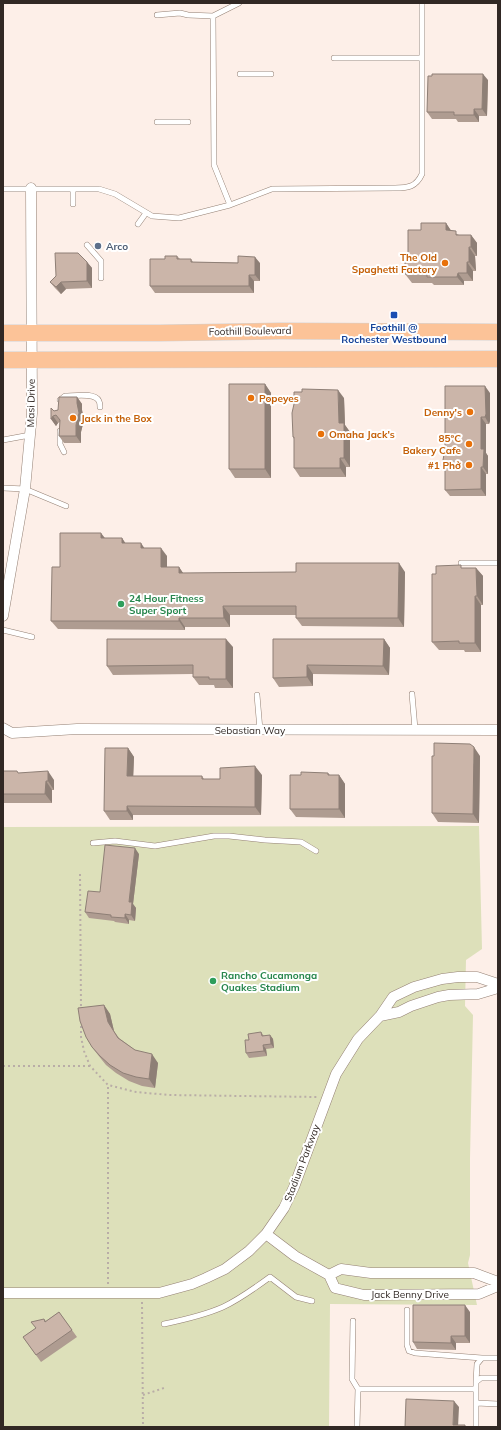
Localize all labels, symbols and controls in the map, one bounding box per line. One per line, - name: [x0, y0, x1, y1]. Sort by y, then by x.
- place label: Arco: [106, 240, 128, 253]
- marker: Arco: [93, 241, 103, 251]
- place label: The Old Spaghetti Factory: [352, 251, 438, 276]
- marker: The Old Spaghetti Factory: [440, 258, 450, 268]
- marker: Foothill @ Rochester Westbound: [389, 310, 399, 320]
- place label: Foothill @ Rochester Westbound: [341, 321, 447, 346]
- street label: Foothill Boulevard: [209, 324, 291, 338]
- street label: Masi Drive: [24, 379, 38, 427]
- place label: Popeyes: [259, 392, 299, 405]
- marker: Popeyes: [246, 393, 256, 403]
- place label: Denny's: [424, 406, 462, 419]
- marker: Denny's: [465, 407, 475, 417]
- place label: Jack in the Box: [81, 412, 152, 425]
- marker: Jack in the Box: [68, 413, 78, 423]
- place label: Omaha Jack's: [329, 428, 395, 441]
- marker: Omaha Jack's: [316, 429, 326, 439]
- place label: 85°C Bakery Cafe: [403, 432, 462, 457]
- marker: 85°C Bakery Cafe: [464, 439, 474, 449]
- place label: #1 Phở: [428, 459, 461, 472]
- marker: #1 Phở: [464, 460, 474, 470]
- place label: 24 Hour Fitness Super Sport: [129, 592, 204, 617]
- marker: 24 Hour Fitness Super Sport: [116, 599, 126, 609]
- street label: Sebastian Way: [215, 724, 286, 737]
- place label: Rancho Cucamonga Quakes Stadium: [221, 969, 317, 994]
- marker: Rancho Cucamonga Quakes Stadium: [208, 976, 218, 986]
- street label: Stadium Parkway: [281, 1122, 323, 1204]
- street label: Jack Benny Drive: [371, 1288, 449, 1301]

